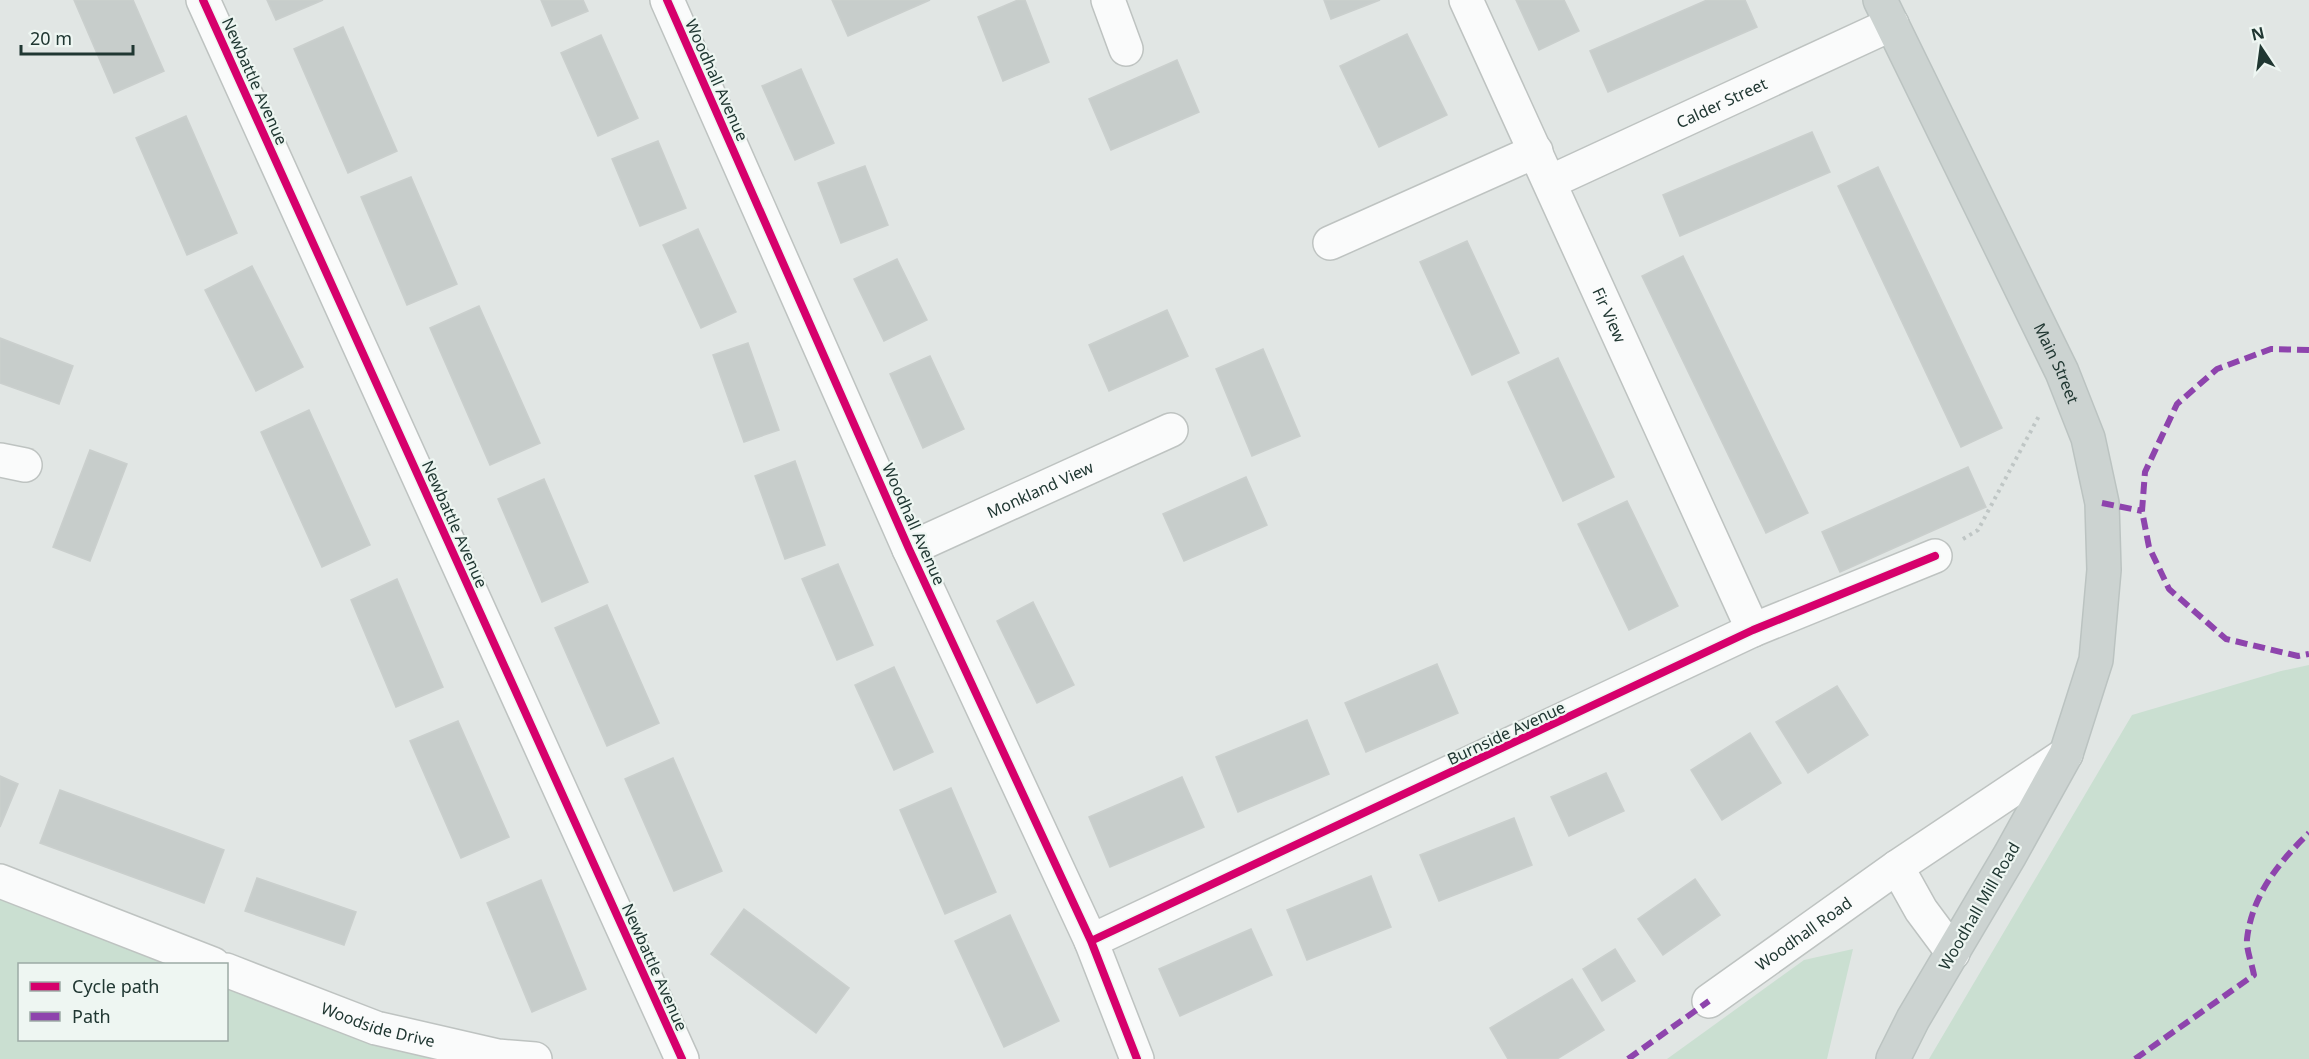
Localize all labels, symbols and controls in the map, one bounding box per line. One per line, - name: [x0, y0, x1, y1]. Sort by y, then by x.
- street label: Newbattle Avenue: [217, 14, 293, 148]
- street label: Woodhall Avenue: [680, 16, 754, 144]
- scale bar: [21, 18, 134, 56]
- north arrow: [2231, 18, 2291, 78]
- text: N: [2249, 21, 2266, 46]
- text: 20 m: [30, 26, 72, 50]
- street label: Calder Street: [1673, 72, 1771, 133]
- street label: Fir View: [1587, 284, 1632, 346]
- street label: Main Street: [2029, 319, 2084, 407]
- street label: Monkland View: [983, 456, 1097, 523]
- street label: Newbattle Avenue: [417, 457, 493, 591]
- street label: Woodhall Avenue: [877, 460, 951, 588]
- street label: Burnside Avenue: [1443, 696, 1569, 770]
- street label: Woodhall Mill Road: [1933, 838, 2025, 974]
- street label: Woodhall Road: [1751, 892, 1856, 976]
- street label: Newbattle Avenue: [617, 900, 693, 1034]
- legend: [18, 963, 228, 1041]
- text: Cycle path: [72, 974, 159, 998]
- street label: Woodside Drive: [318, 997, 437, 1052]
- text: Path: [72, 1004, 111, 1028]

